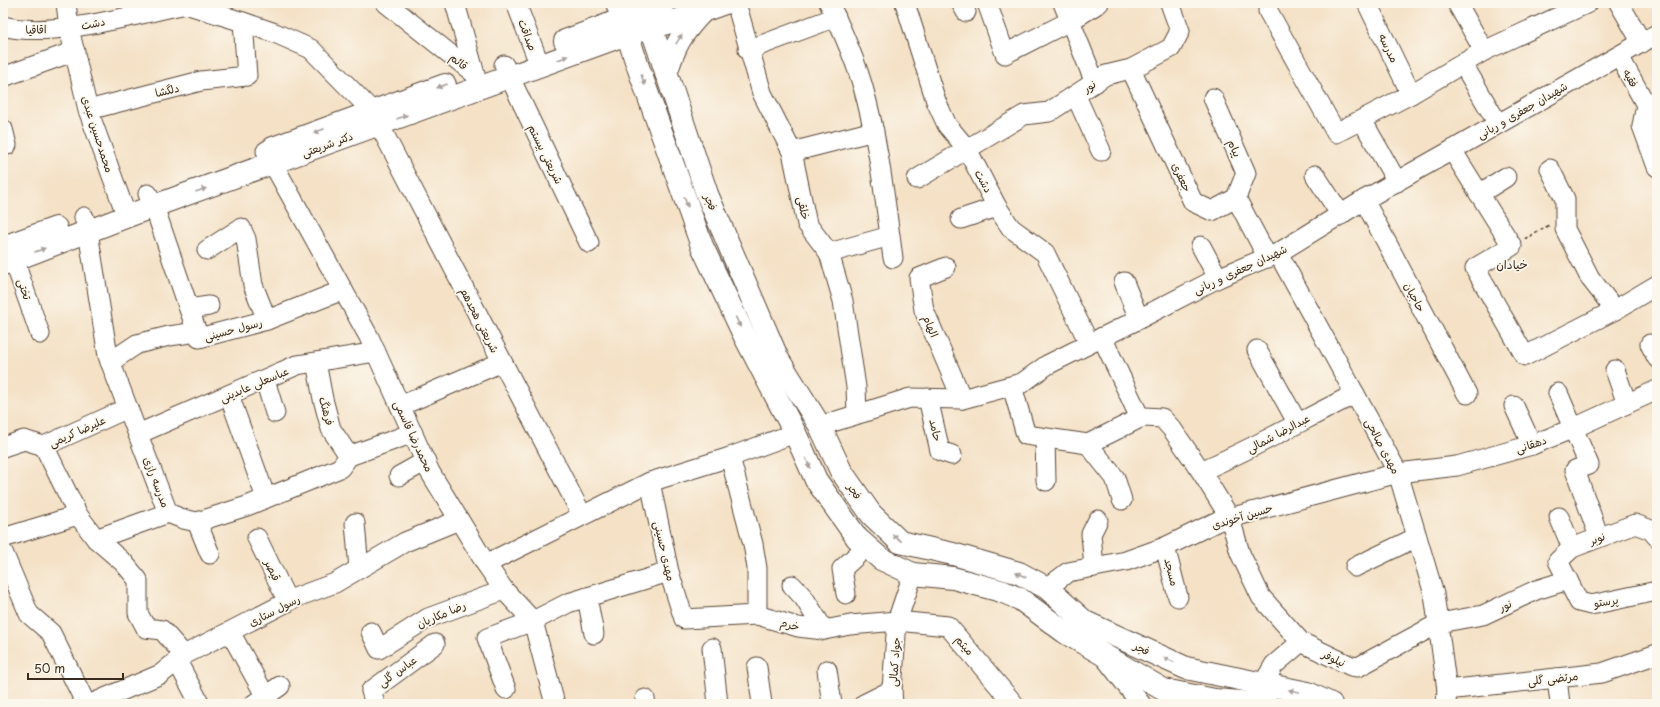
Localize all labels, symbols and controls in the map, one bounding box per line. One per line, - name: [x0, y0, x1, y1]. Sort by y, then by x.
- street label: دشت: [79, 12, 107, 34]
- street label: صداقت: [514, 17, 542, 53]
- street label: اقاقیا: [25, 20, 47, 38]
- street label: مدرسه: [1375, 31, 1403, 65]
- one-way arrow: [676, 33, 683, 45]
- street label: قائم: [446, 48, 472, 74]
- one-way arrow: [558, 54, 570, 60]
- street label: فقیه: [1619, 66, 1643, 90]
- one-way arrow: [640, 74, 646, 86]
- street label: نور: [1078, 75, 1099, 97]
- street label: شهیدان جعفری و ربانی: [1474, 77, 1570, 143]
- street label: دلگشا: [153, 79, 181, 101]
- one-way arrow: [435, 83, 447, 89]
- street label: محمدحسین عبدی: [78, 93, 118, 175]
- one-way arrow: [396, 113, 408, 119]
- street label: شریعتی بیستم: [523, 121, 568, 187]
- street label: دکتر شریعتی: [299, 127, 355, 161]
- one-way arrow: [313, 128, 325, 134]
- street label: پیام: [1223, 137, 1246, 160]
- street label: جعفری: [1168, 160, 1196, 194]
- street label: دشت: [971, 166, 997, 196]
- one-way arrow: [195, 187, 207, 193]
- street label: فجر: [700, 190, 722, 213]
- street label: خلقی: [793, 195, 815, 221]
- one-way arrow: [684, 197, 690, 209]
- street label: شهیدان جعفری و ربانی: [1190, 240, 1290, 298]
- one-way arrow: [34, 247, 46, 253]
- district label: خیادان: [1496, 255, 1528, 273]
- street label: تختی: [14, 276, 37, 303]
- street label: حاجیان: [1400, 279, 1430, 315]
- street label: شریعتی هجدهم: [455, 284, 504, 356]
- street label: الهام: [918, 312, 943, 340]
- street label: رسول حسینی: [202, 313, 264, 345]
- one-way arrow: [735, 316, 741, 327]
- street label: عباسعلی عابدینی: [217, 362, 291, 406]
- street label: فرهنگ: [315, 395, 339, 427]
- street label: محمدرضا قاسمی: [390, 397, 438, 475]
- street label: عبدالرضا شمالی: [1243, 409, 1313, 457]
- street label: علیرضا کریمی: [46, 411, 108, 451]
- street label: مهدی صالحی: [1361, 415, 1405, 477]
- street label: حامد: [925, 417, 947, 443]
- street label: دهقانی: [1513, 431, 1549, 457]
- street label: مدرسه رازی: [139, 454, 175, 510]
- one-way arrow: [806, 457, 812, 469]
- street label: فجر: [843, 479, 867, 503]
- street label: حسین آخوندی: [1209, 499, 1275, 533]
- street label: مهدی حسینی: [650, 519, 680, 583]
- street label: نوبر: [1586, 527, 1607, 549]
- one-way arrow: [892, 534, 902, 543]
- street label: قیصر: [260, 555, 286, 584]
- street label: مسجد: [1160, 556, 1184, 588]
- one-way arrow: [1015, 572, 1026, 578]
- street label: رسول ستاری: [245, 590, 303, 630]
- street label: پرستو: [1591, 591, 1620, 611]
- street label: نور: [1495, 595, 1514, 616]
- street label: رضا مکاریان: [414, 596, 468, 632]
- street label: خرم: [778, 613, 802, 636]
- street label: میثم: [951, 631, 978, 659]
- street label: فجر: [1130, 636, 1153, 659]
- street label: جواد کمالی: [884, 637, 904, 687]
- street label: نیلوفر: [1319, 645, 1348, 671]
- street label: عباس گلی: [374, 651, 420, 691]
- scale bar: [28, 655, 123, 681]
- one-way arrow: [1163, 657, 1174, 663]
- text: 50 m: [34, 659, 65, 677]
- street label: مرتضی گلی: [1527, 667, 1579, 689]
- one-way arrow: [1288, 687, 1301, 693]

